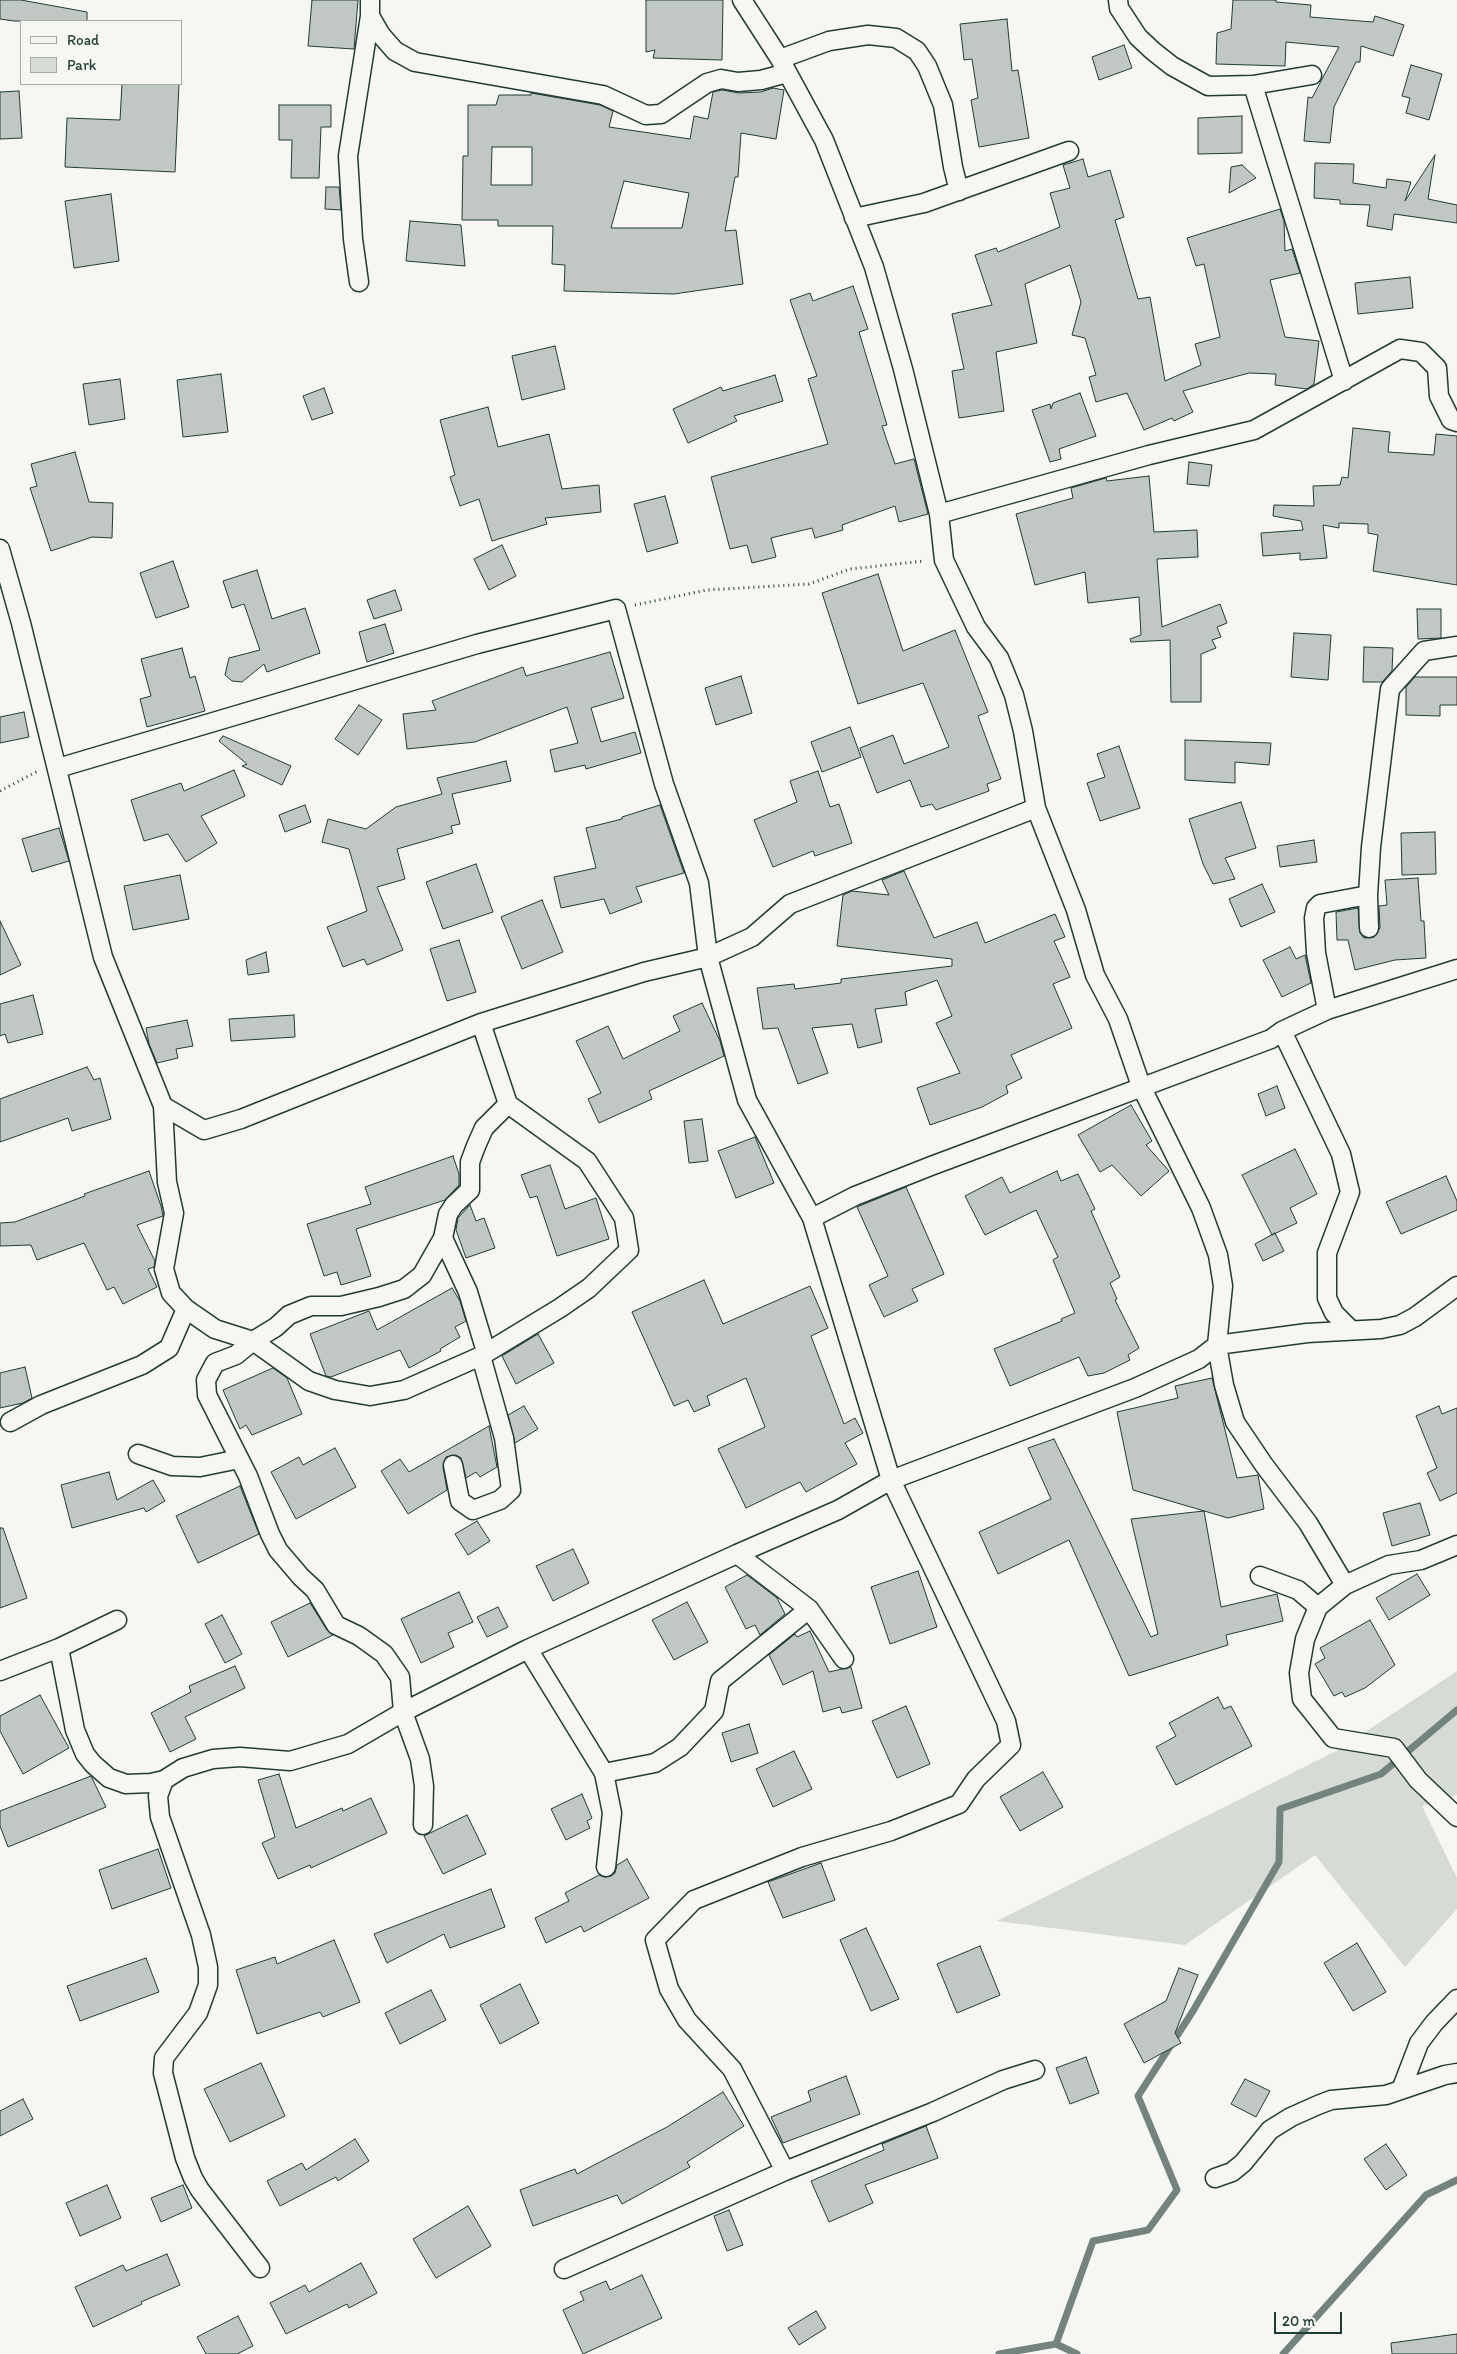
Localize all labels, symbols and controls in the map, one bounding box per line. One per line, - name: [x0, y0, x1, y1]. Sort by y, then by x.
- legend: [20, 20, 182, 85]
- text: Road: [67, 31, 99, 49]
- text: Park: [67, 56, 97, 74]
- scale bar: [1277, 2302, 1344, 2334]
- text: 20 m: [1282, 2312, 1315, 2330]

